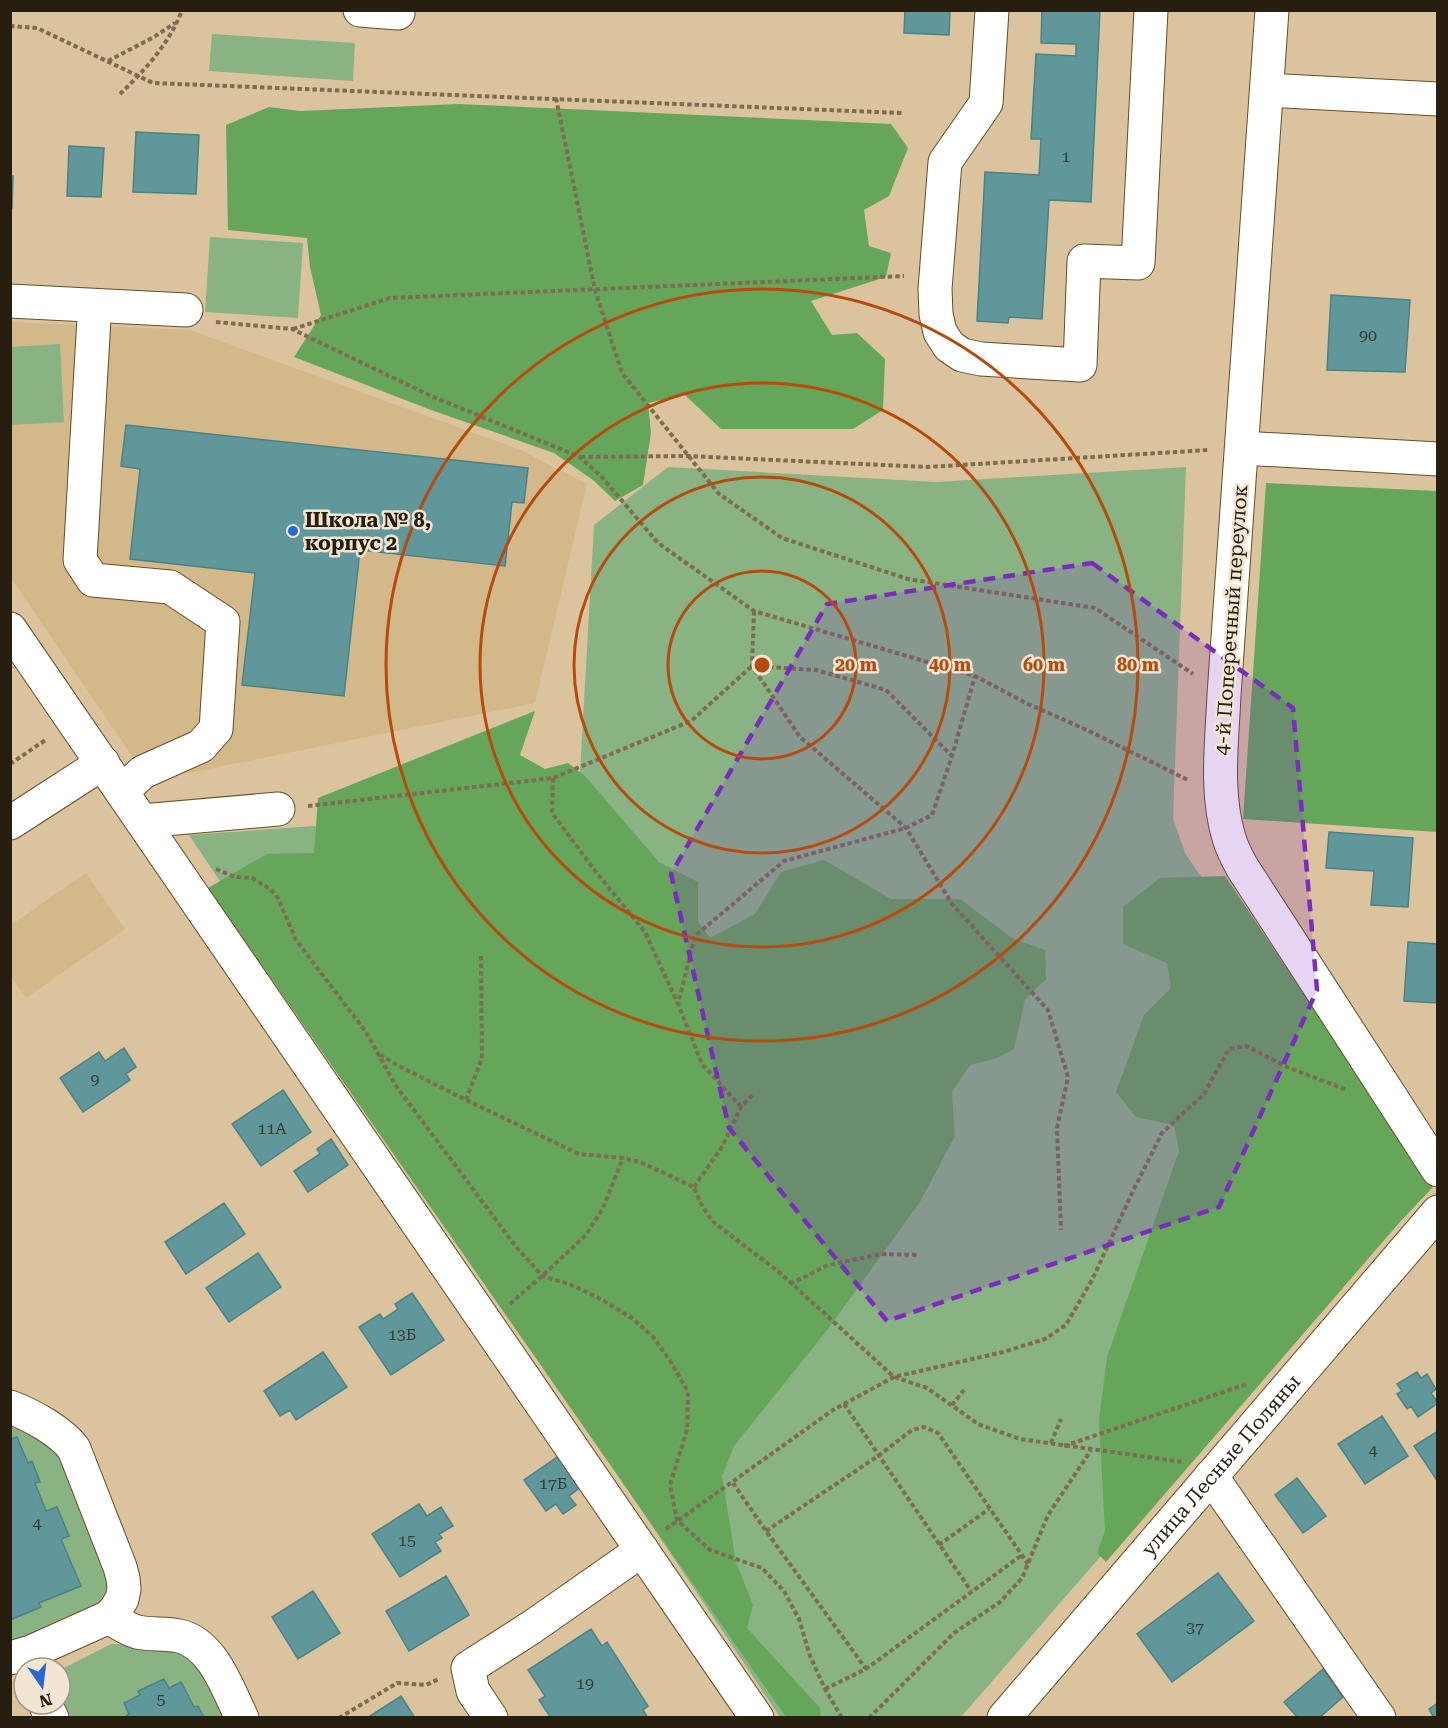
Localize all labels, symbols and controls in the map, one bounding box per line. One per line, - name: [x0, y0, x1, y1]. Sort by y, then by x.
- house number: 1: [1062, 147, 1071, 166]
- house number: 90: [1359, 326, 1377, 345]
- street label: 4-й Поперечный переулок: [1210, 484, 1252, 756]
- place label: Школа № 8, корпус 2: [305, 508, 431, 555]
- marker: Школа № 8, корпус 2: [286, 524, 300, 538]
- text: 20 m: [835, 654, 878, 675]
- text: 40 m: [929, 654, 972, 675]
- text: 60 m: [1023, 654, 1066, 675]
- text: 80 m: [1117, 654, 1160, 675]
- centre of rings: [752, 655, 772, 675]
- house number: 9: [91, 1070, 100, 1089]
- house number: 11А: [257, 1119, 287, 1138]
- house number: 13Б: [388, 1325, 416, 1344]
- street label: улица Лесные Поляны: [1136, 1370, 1305, 1561]
- house number: 4: [1369, 1441, 1378, 1460]
- house number: 17Б: [539, 1474, 567, 1493]
- house number: 4: [33, 1514, 42, 1533]
- house number: 15: [398, 1531, 416, 1550]
- house number: 37: [1186, 1618, 1204, 1637]
- north arrow: [12, 1656, 72, 1716]
- house number: 19: [576, 1674, 594, 1693]
- text: N: [37, 1689, 54, 1711]
- house number: 5: [157, 1690, 166, 1709]

